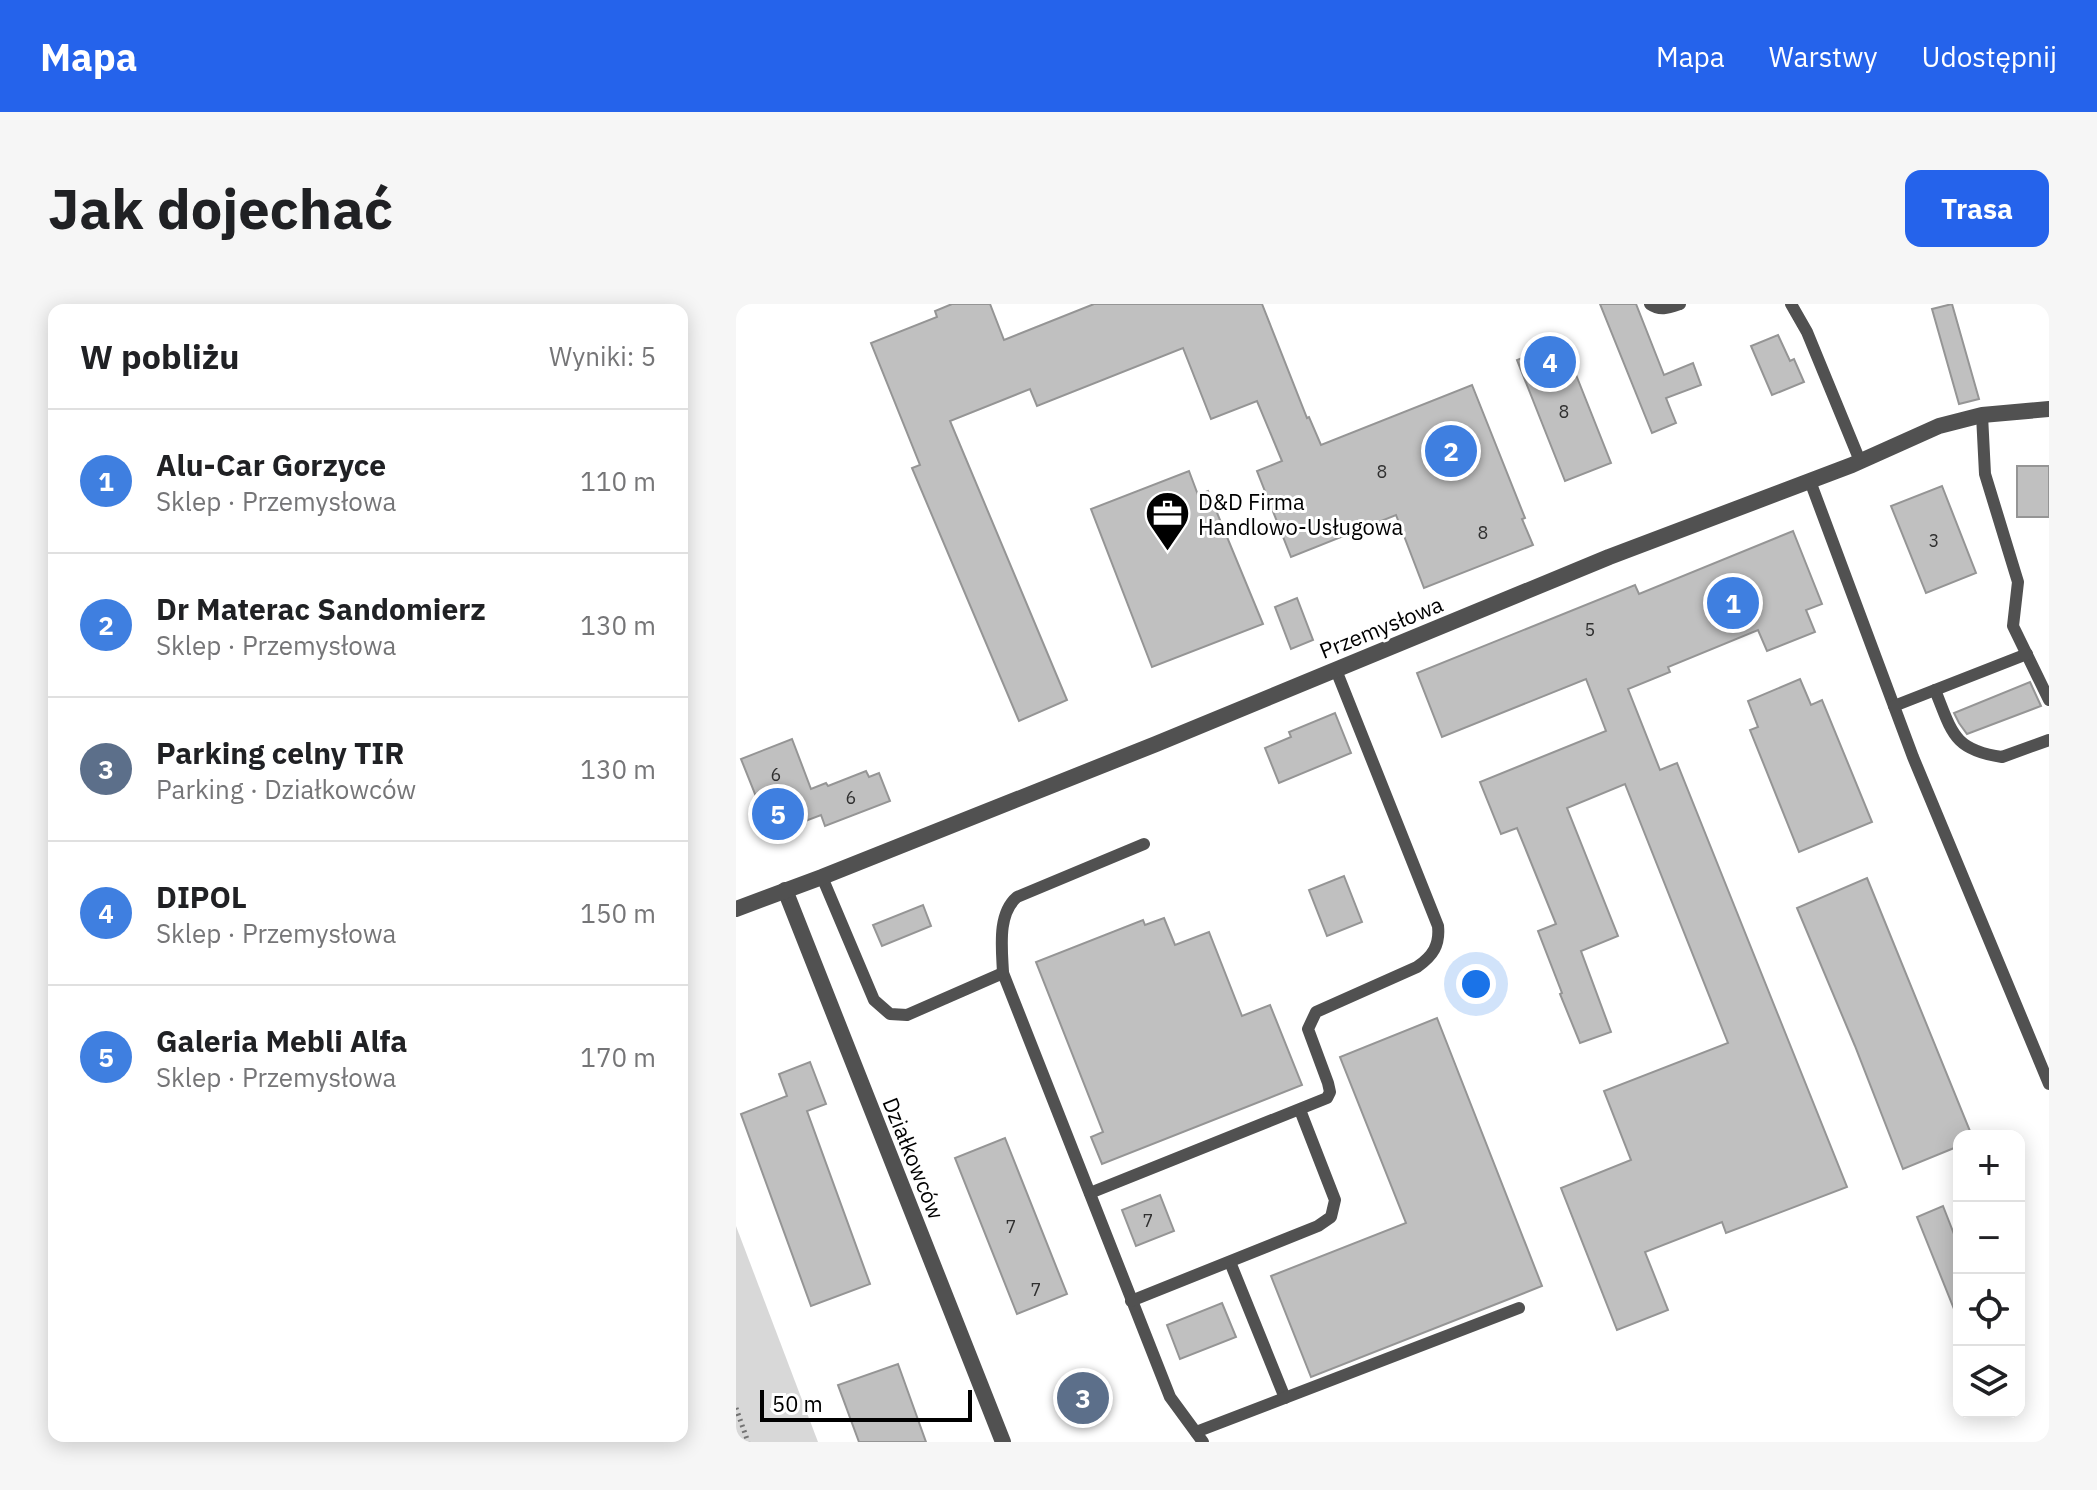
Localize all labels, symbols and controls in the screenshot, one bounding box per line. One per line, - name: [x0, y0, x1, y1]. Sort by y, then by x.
- text: Mapa: [40, 32, 137, 81]
- text: Mapa: [1656, 38, 1725, 75]
- text: Warstwy: [1769, 38, 1877, 75]
- text: Udostępnij: [1921, 38, 2057, 75]
- button: Trasa: [1905, 170, 2049, 247]
- text: Jak dojechać: [48, 172, 393, 244]
- pin: 4: [1524, 332, 1576, 392]
- text: W pobliżu: [80, 334, 240, 378]
- text: Wyniki: 5: [549, 339, 656, 373]
- house number: 8: [1559, 400, 1569, 423]
- pin: 2: [1425, 421, 1477, 481]
- text: Alu-Car Gorzyce: [156, 445, 386, 484]
- house number: 8: [1377, 460, 1387, 483]
- text: 1: [98, 464, 114, 498]
- text: 110 m: [580, 464, 656, 498]
- text: Sklep · Przemysłowa: [156, 484, 396, 518]
- place label: D&D Firma Handlowo-Usługowa: [1198, 487, 1403, 541]
- office icon: D&D Firma Handlowo-Usługowa: [1143, 490, 1191, 553]
- house number: 8: [1478, 521, 1488, 544]
- house number: 3: [1929, 529, 1939, 552]
- pin: 1: [1707, 573, 1759, 633]
- text: Dr Materac Sandomierz: [156, 589, 486, 628]
- street label: Przemysłowa: [1315, 589, 1447, 665]
- text: 2: [98, 608, 114, 642]
- text: 130 m: [580, 608, 656, 642]
- house number: 5: [1585, 618, 1595, 641]
- text: Sklep · Przemysłowa: [156, 628, 396, 662]
- text: Parking celny TIR: [156, 733, 404, 772]
- text: 3: [98, 752, 114, 786]
- text: 130 m: [580, 752, 656, 786]
- house number: 6: [771, 763, 781, 786]
- text: Parking · Działkowców: [156, 772, 416, 806]
- pin: 5: [752, 784, 804, 844]
- house number: 6: [846, 786, 856, 809]
- text: DIPOL: [156, 877, 247, 916]
- text: 4: [98, 896, 114, 930]
- text: 150 m: [580, 896, 656, 930]
- text: Sklep · Przemysłowa: [156, 916, 396, 950]
- your location: [1456, 964, 1496, 1004]
- text: Galeria Mebli Alfa: [156, 1021, 407, 1060]
- text: 5: [98, 1040, 114, 1074]
- text: 170 m: [580, 1040, 656, 1074]
- text: Sklep · Przemysłowa: [156, 1060, 396, 1094]
- street label: Działkowców: [876, 1093, 952, 1223]
- map controls: [1953, 1130, 2025, 1418]
- button: +: [1953, 1130, 2025, 1202]
- button: −: [1953, 1202, 2025, 1274]
- house number: 7: [1143, 1209, 1153, 1232]
- house number: 7: [1006, 1215, 1016, 1238]
- button: locate: [1953, 1274, 2025, 1346]
- house number: 7: [1031, 1278, 1041, 1301]
- button: layers: [1953, 1346, 2025, 1418]
- pin: 3: [1057, 1368, 1109, 1428]
- scale bar: [760, 1386, 972, 1422]
- text: 50 m: [772, 1389, 823, 1418]

